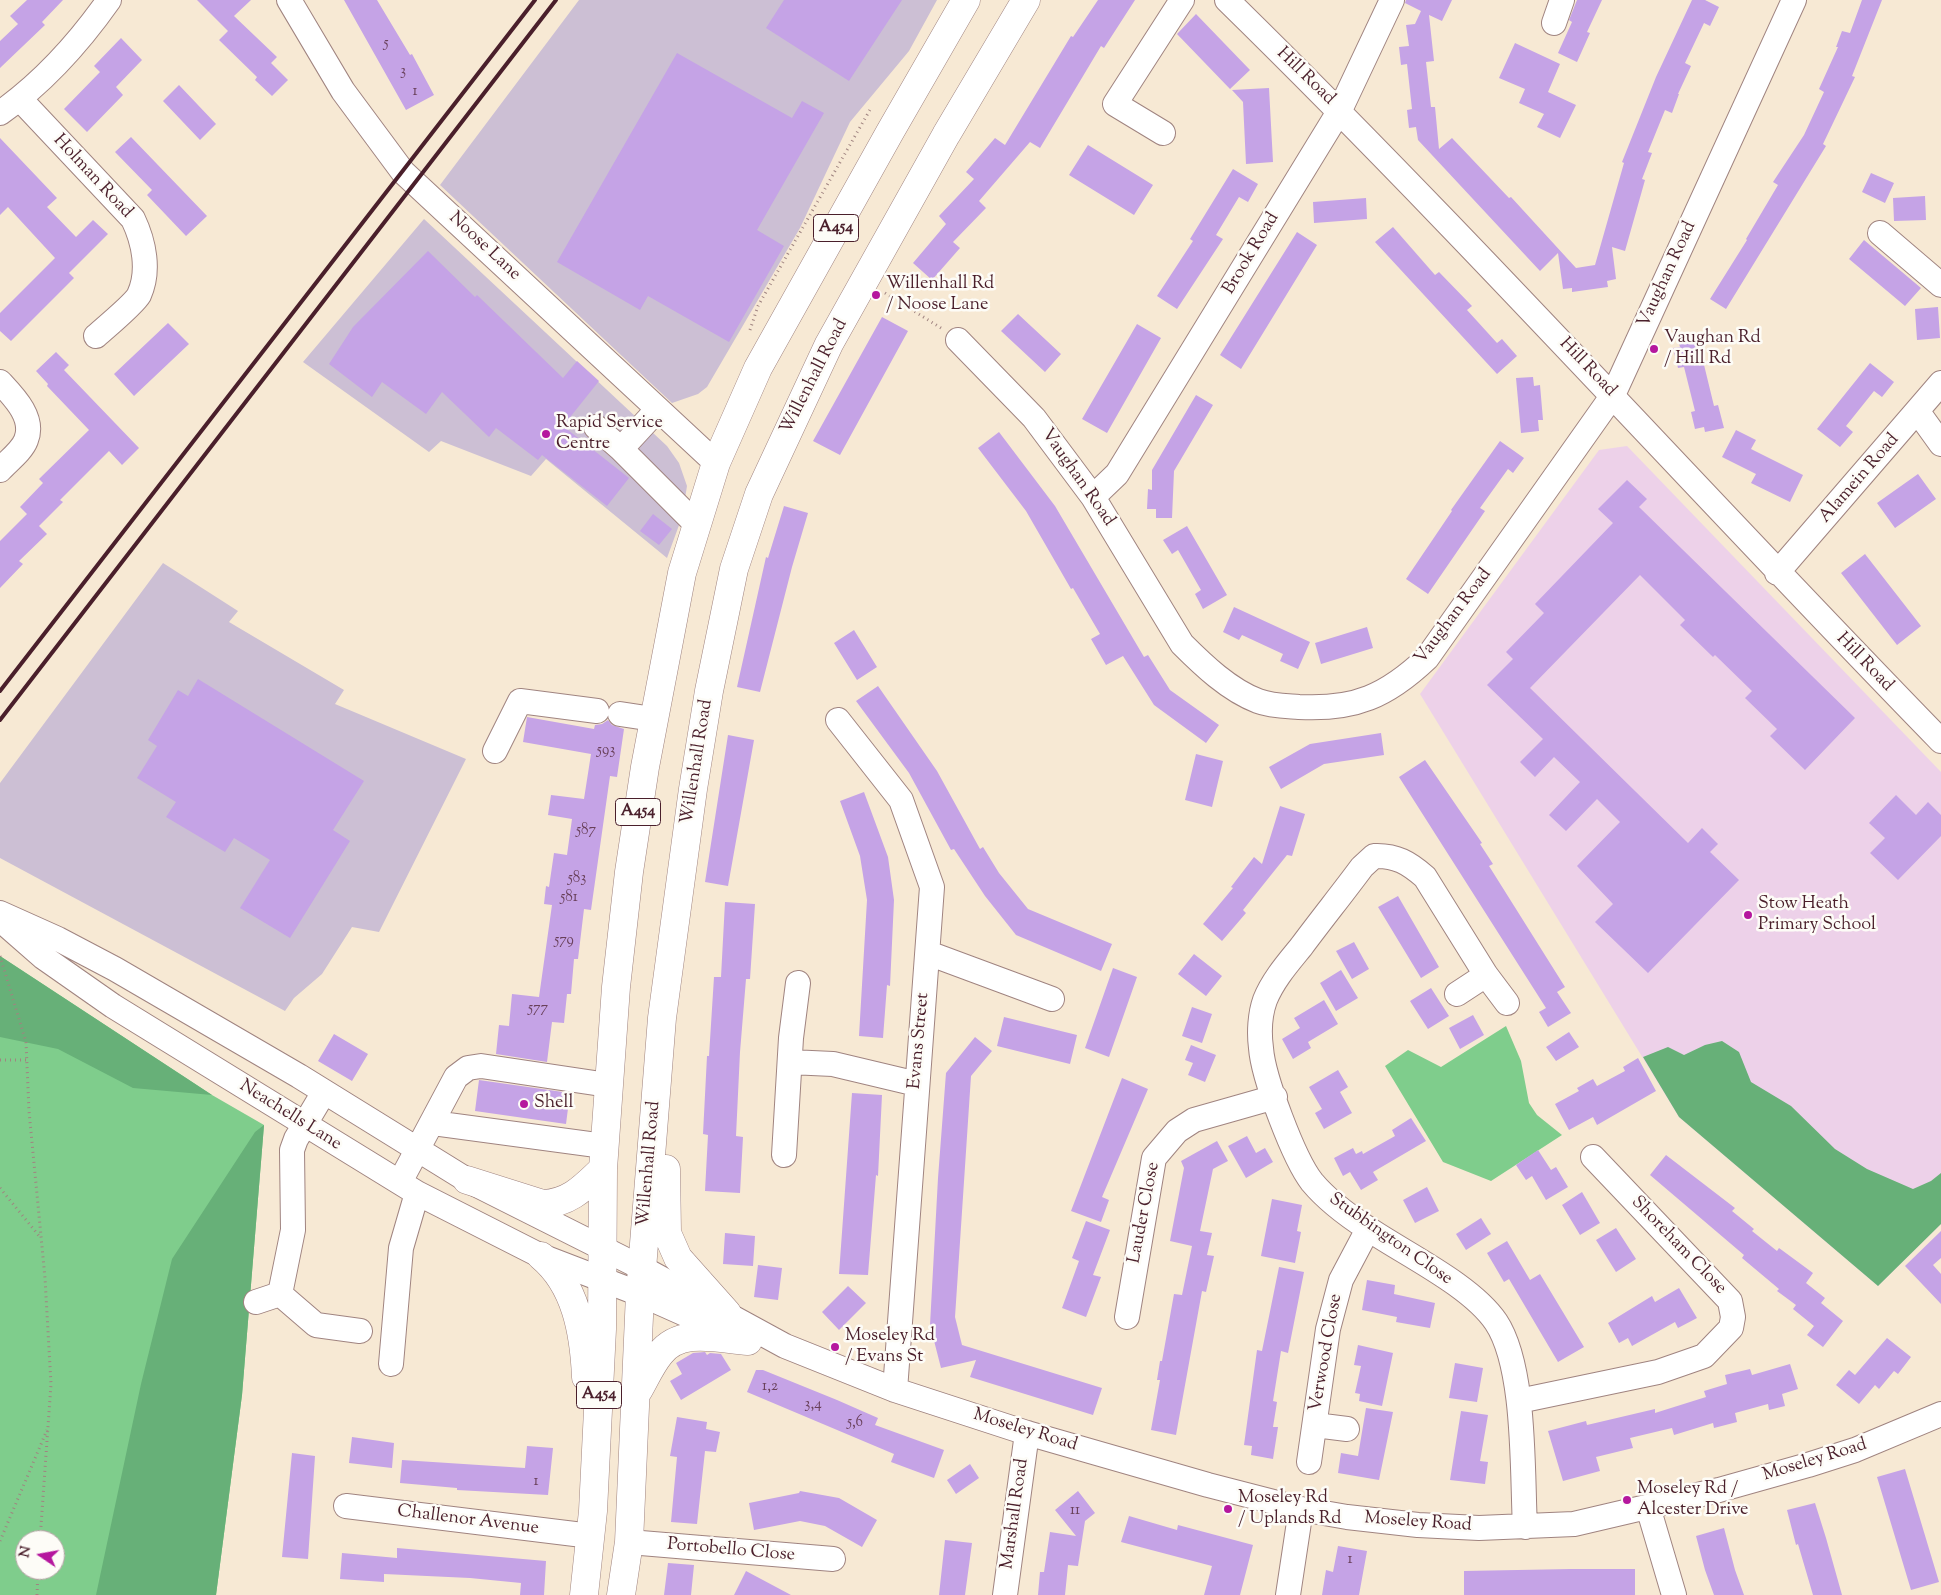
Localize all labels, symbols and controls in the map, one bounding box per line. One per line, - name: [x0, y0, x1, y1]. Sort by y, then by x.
- house number: 5: [383, 35, 389, 53]
- street label: Hill Road: [1271, 44, 1339, 110]
- house number: 3: [400, 63, 406, 81]
- house number: 1: [412, 83, 418, 101]
- street label: Holman Road: [48, 130, 136, 224]
- street label: Noose Lane: [443, 208, 525, 286]
- street label: Brook Road: [1219, 209, 1285, 299]
- road number: A454: [814, 214, 858, 242]
- street label: Vaughan Road: [1634, 219, 1702, 331]
- place label: Willenhall Rd / Noose Lane: [886, 274, 994, 316]
- marker: Willenhall Rd / Noose Lane: [870, 289, 882, 301]
- street label: Willenhall Road: [777, 316, 853, 438]
- place label: Vaughan Rd / Hill Rd: [1664, 328, 1761, 370]
- street label: Hill Road: [1554, 334, 1620, 402]
- marker: Vaughan Rd / Hill Rd: [1648, 343, 1660, 355]
- place label: Rapid Service Centre: [556, 413, 663, 456]
- street label: Vaughan Road: [1035, 425, 1119, 531]
- marker: Rapid Service Centre: [540, 428, 552, 440]
- street label: Alamein Road: [1815, 430, 1905, 528]
- street label: Vaughan Road: [1411, 565, 1497, 669]
- street label: Hill Road: [1831, 629, 1897, 697]
- street label: Willenhall Road: [677, 698, 719, 826]
- house number: 593: [597, 742, 615, 760]
- road number: A454: [616, 799, 660, 826]
- house number: 587: [576, 822, 596, 840]
- house number: 583: [568, 870, 586, 888]
- house number: 581: [560, 889, 578, 907]
- place label: Stow Heath Primary School: [1758, 894, 1876, 936]
- marker: Stow Heath Primary School: [1742, 909, 1754, 921]
- house number: 579: [554, 932, 574, 950]
- street label: Evans Street: [905, 992, 935, 1090]
- house number: 577: [528, 1000, 548, 1018]
- street label: Neachells Lane: [235, 1076, 345, 1156]
- place label: Shell: [534, 1093, 573, 1115]
- marker: Shell: [518, 1098, 530, 1110]
- street label: Willenhall Road: [634, 1100, 666, 1228]
- street label: Lauder Close: [1125, 1160, 1165, 1266]
- street label: Stubbington Close: [1324, 1189, 1456, 1291]
- street label: Shoreham Close: [1626, 1192, 1730, 1300]
- street label: Verwood Close: [1306, 1292, 1348, 1414]
- place label: Moseley Rd / Evans St: [845, 1326, 935, 1368]
- marker: Moseley Rd / Evans St: [829, 1341, 841, 1353]
- house number: 1,2: [762, 1378, 778, 1396]
- road number: A454: [576, 1382, 622, 1408]
- house number: 3,4: [804, 1396, 822, 1414]
- street label: Moseley Road: [970, 1405, 1080, 1457]
- house number: 5,6: [847, 1414, 863, 1432]
- street label: Moseley Road: [1760, 1435, 1870, 1487]
- street label: Marshall Road: [998, 1457, 1034, 1571]
- house number: 1: [533, 1473, 539, 1491]
- place label: Moseley Rd / Alcester Drive: [1637, 1479, 1748, 1522]
- place label: Moseley Rd / Uplands Rd: [1238, 1488, 1341, 1530]
- marker: Moseley Rd / Alcester Drive: [1621, 1494, 1633, 1506]
- street label: Challenor Avenue: [396, 1502, 540, 1540]
- house number: 11: [1070, 1502, 1080, 1520]
- marker: Moseley Rd / Uplands Rd: [1222, 1503, 1234, 1515]
- street label: Moseley Road: [1364, 1508, 1472, 1538]
- north arrow: [15, 1530, 65, 1580]
- street label: Portobello Close: [666, 1535, 796, 1567]
- text: N: [15, 1545, 37, 1560]
- house number: 1: [1347, 1551, 1353, 1569]

